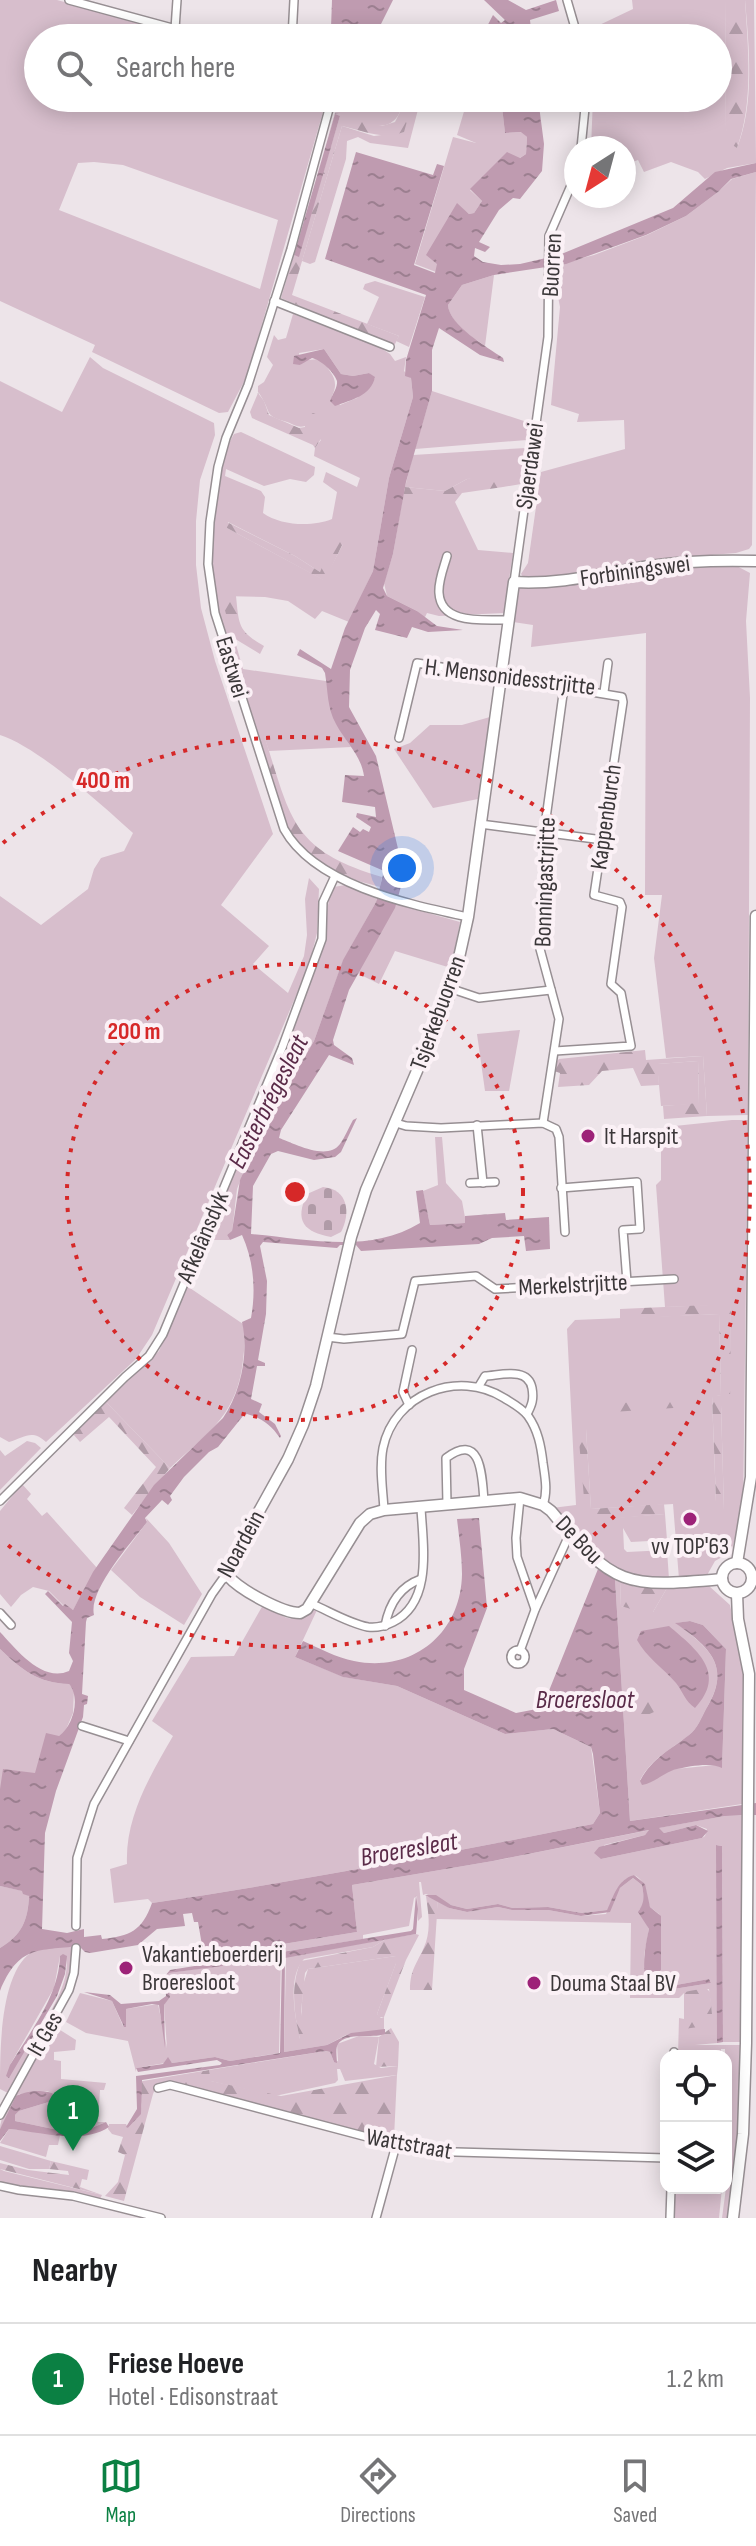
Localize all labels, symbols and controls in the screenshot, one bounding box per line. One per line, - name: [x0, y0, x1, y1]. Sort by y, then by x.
- search box: [24, 24, 732, 112]
- icon: search: [52, 46, 96, 90]
- text: Search here: [116, 50, 235, 86]
- north arrow: [564, 136, 636, 208]
- street label: Buorren: [536, 232, 568, 298]
- street label: Sjaerdawei: [510, 421, 550, 511]
- street label: Forbiningswei: [578, 549, 692, 593]
- street label: Eastwei: [209, 633, 255, 701]
- street label: H. Mensonidesstrjitte: [423, 652, 597, 702]
- street label: Kappenburch: [584, 762, 628, 872]
- text: 400 m: [76, 766, 130, 795]
- street label: Bonningastrjitte: [528, 816, 562, 948]
- your location: [382, 848, 422, 888]
- street label: Tsjerkebuorren: [404, 952, 472, 1074]
- text: 200 m: [107, 1017, 161, 1046]
- water label: Easterbrégesleat: [222, 1029, 316, 1174]
- place label: It Harspit: [604, 1122, 678, 1151]
- marker: It Harspit: [579, 1127, 597, 1145]
- centre of rings: [281, 1178, 309, 1206]
- street label: Afkelânsdyk: [170, 1187, 235, 1288]
- street label: Merkelstrjitte: [518, 1268, 628, 1302]
- street label: Noardein: [211, 1505, 271, 1583]
- street label: De Bou: [549, 1510, 609, 1570]
- marker: vv TOP'63: [681, 1510, 699, 1528]
- place label: vv TOP'63: [651, 1532, 729, 1561]
- water label: Broeresloot: [536, 1685, 636, 1716]
- water label: Broeresleat: [358, 1826, 461, 1874]
- place label: Vakantieboerderij Broeresloot: [142, 1940, 283, 1997]
- marker: Vakantieboerderij Broeresloot: [117, 1959, 135, 1977]
- place label: Douma Staal BV: [550, 1969, 676, 1998]
- marker: Douma Staal BV: [525, 1974, 543, 1992]
- street label: It Ges: [21, 2007, 69, 2061]
- map controls: [660, 2050, 732, 2194]
- button: locate: [660, 2050, 732, 2122]
- pin: 1: [47, 2085, 99, 2151]
- street label: Wattstraat: [364, 2122, 454, 2166]
- button: layers: [660, 2122, 732, 2194]
- text: Nearby: [32, 2250, 118, 2291]
- text: Friese Hoeve: [108, 2346, 244, 2382]
- text: 1: [53, 2364, 63, 2395]
- text: 1.2 km: [667, 2364, 724, 2395]
- text: Hotel · Edisonstraat: [108, 2382, 278, 2413]
- tab: Map: [99, 2454, 143, 2529]
- tab: Directions: [340, 2454, 416, 2529]
- tab: Saved: [613, 2454, 657, 2529]

